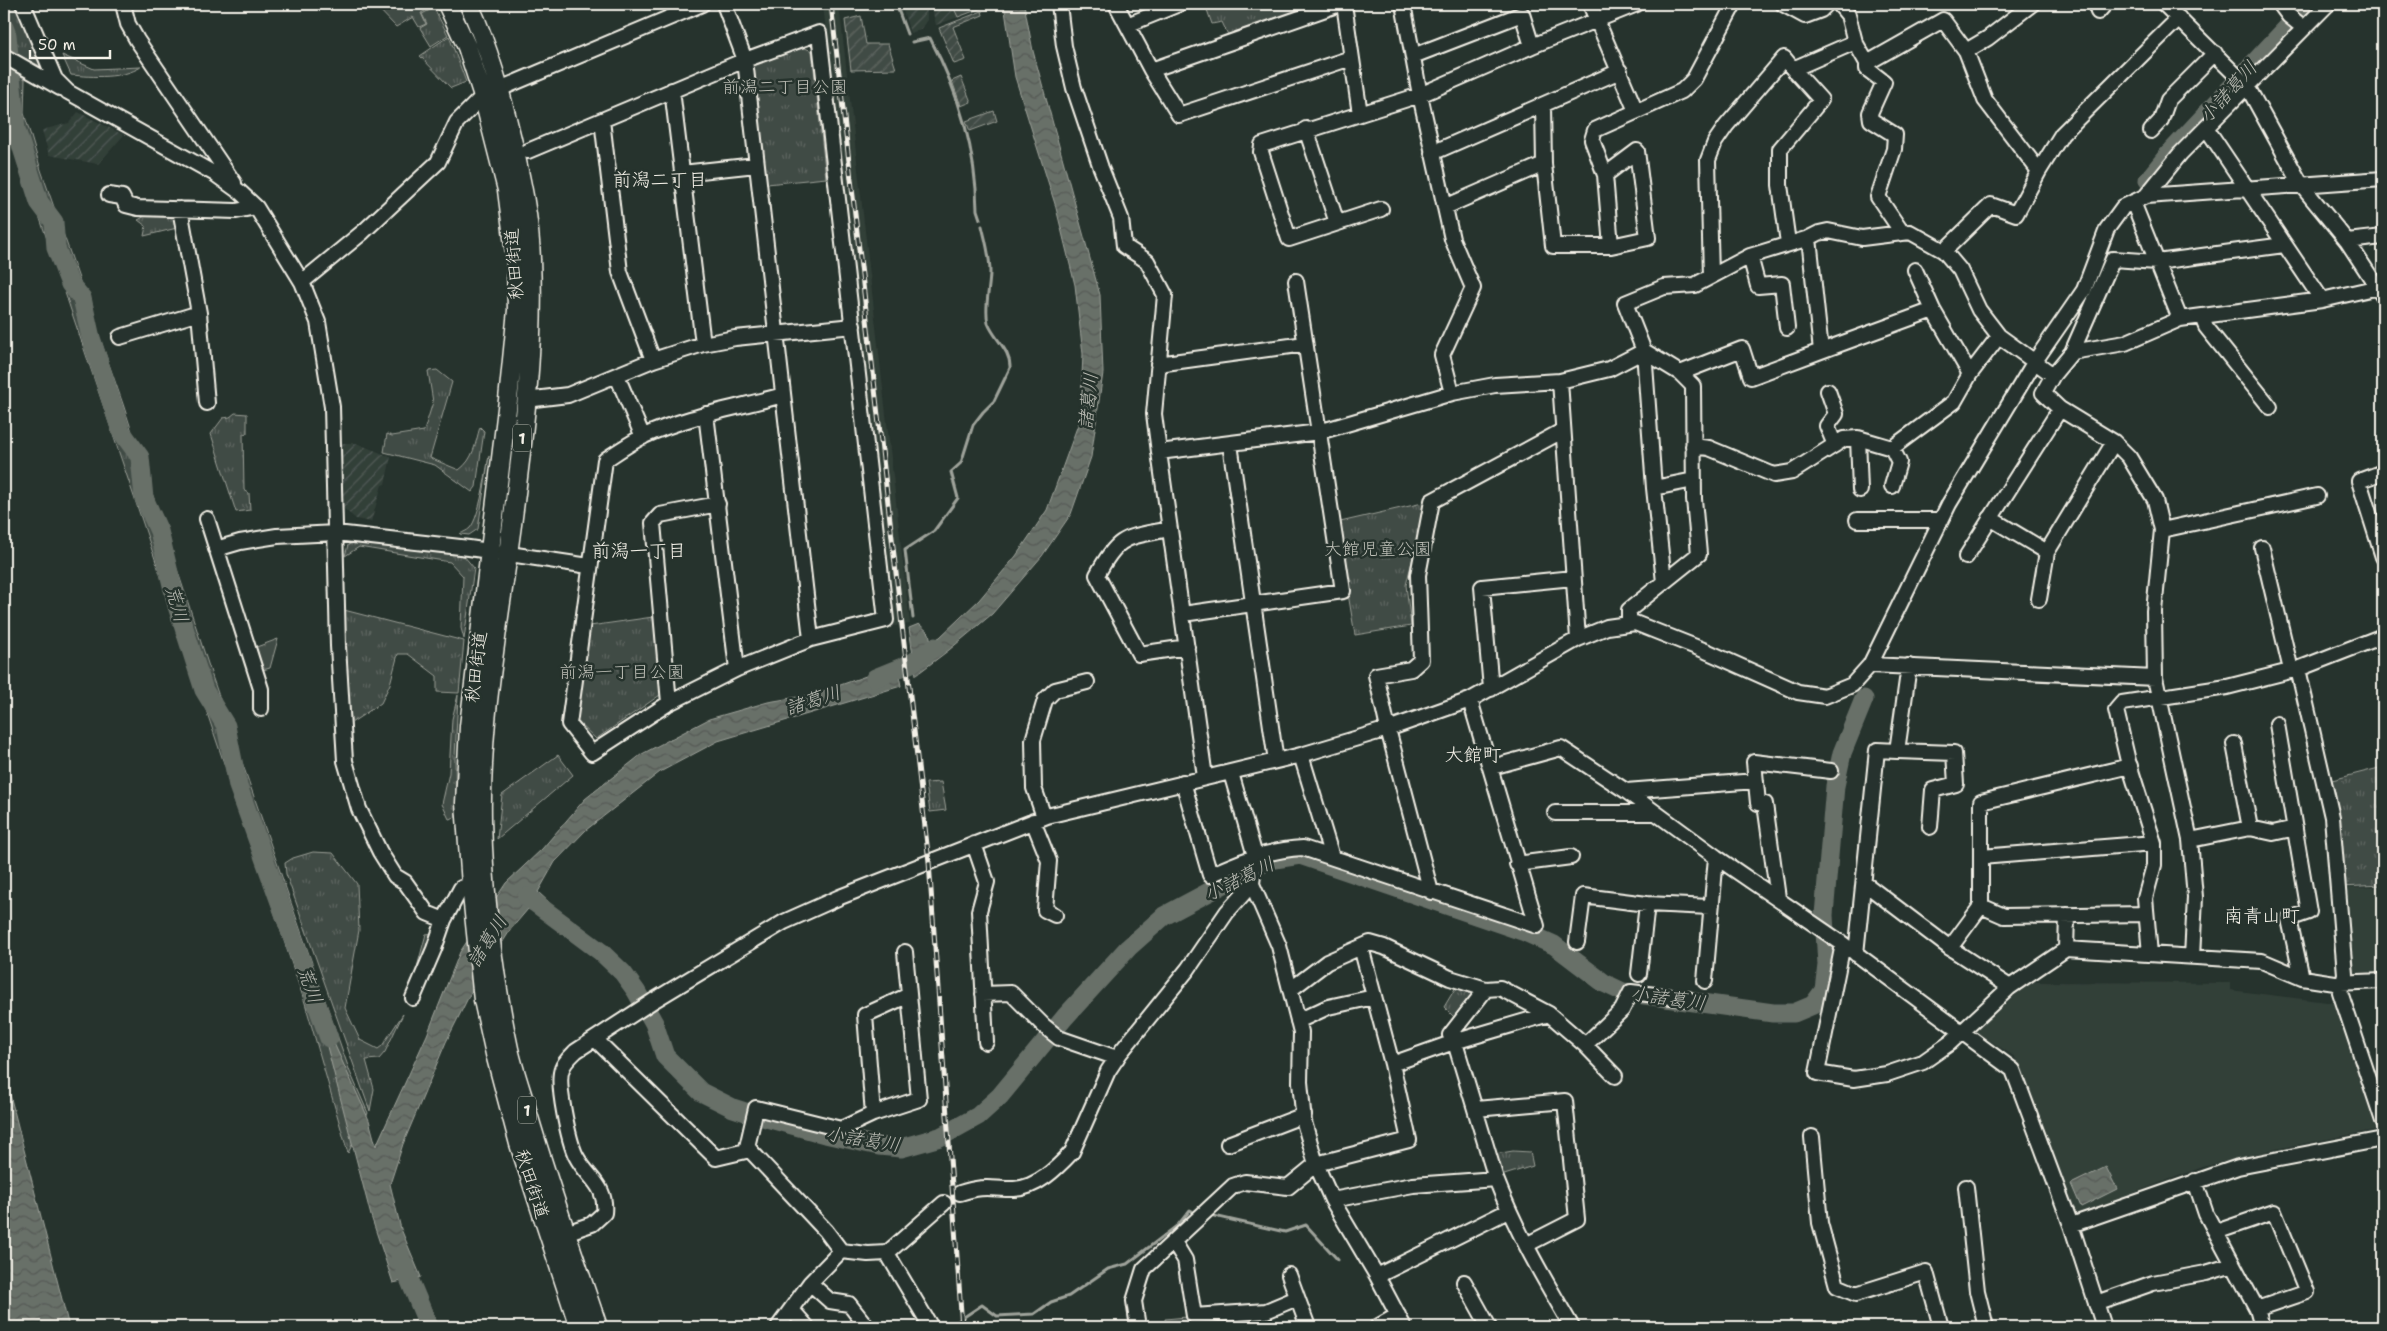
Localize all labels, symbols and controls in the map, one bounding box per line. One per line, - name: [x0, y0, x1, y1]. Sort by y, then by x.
- scale bar: [30, 28, 110, 60]
- text: 50 m: [38, 35, 76, 55]
- water label: 小諸葛川: [2193, 55, 2263, 129]
- park label: 前潟二丁目公園: [722, 75, 848, 99]
- district label: 前潟二丁目: [612, 167, 708, 192]
- street label: 秋田街道: [500, 227, 528, 301]
- water label: 諸葛川: [1073, 371, 1103, 431]
- road number: 1: [513, 424, 531, 452]
- park label: 大館児童公園: [1324, 537, 1432, 561]
- district label: 前潟一丁目: [591, 538, 687, 563]
- water label: 荒川: [160, 582, 194, 626]
- street label: 秋田街道: [460, 630, 492, 704]
- park label: 前潟一丁目公園: [559, 660, 685, 684]
- water label: 諸葛川: [782, 679, 844, 721]
- district label: 大館町: [1444, 742, 1502, 767]
- water label: 小諸葛川: [1199, 851, 1279, 907]
- district label: 南青山町: [2224, 903, 2300, 928]
- water label: 諸葛川: [461, 910, 513, 972]
- water label: 荒川: [292, 963, 328, 1007]
- water label: 小諸葛川: [1629, 980, 1707, 1016]
- road number: 1: [518, 1096, 536, 1124]
- water label: 小諸葛川: [824, 1121, 902, 1157]
- street label: 秋田街道: [509, 1146, 555, 1222]

